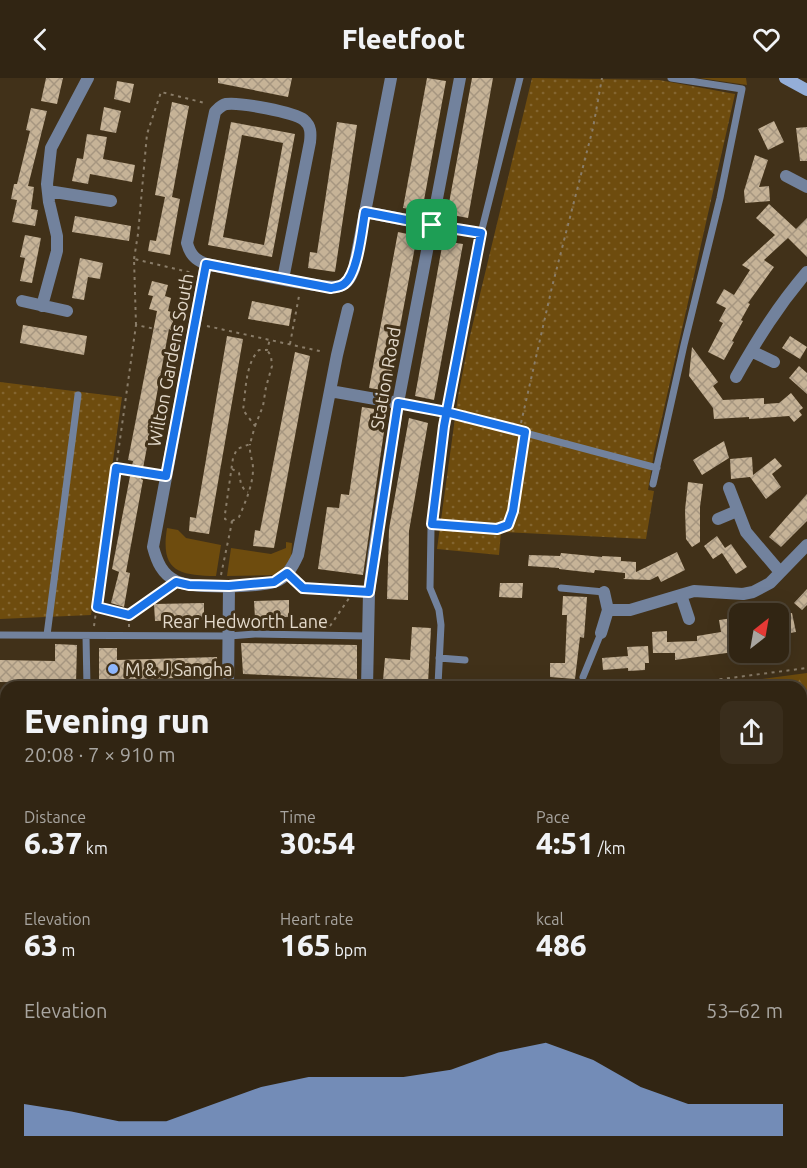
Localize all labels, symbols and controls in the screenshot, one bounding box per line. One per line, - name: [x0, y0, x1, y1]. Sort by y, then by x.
- icon: back: [24, 23, 57, 56]
- icon: heart: [750, 23, 783, 56]
- text: Fleetfoot: [342, 24, 465, 54]
- pin: [406, 199, 457, 250]
- icon: arrive: [415, 208, 448, 241]
- street label: Wilton Gardens South: [143, 272, 197, 448]
- street label: Station Road: [366, 325, 404, 431]
- north arrow: [729, 603, 789, 663]
- map controls: [729, 603, 789, 663]
- street label: Rear Hedworth Lane: [162, 611, 328, 631]
- place label: M & J Sangha: [125, 659, 233, 679]
- marker: M & J Sangha: [106, 662, 120, 676]
- button: share: [720, 701, 783, 764]
- text: Evening run: [24, 702, 210, 739]
- text: 20:08 · 7 × 910 m: [24, 743, 176, 766]
- text: Distance: [24, 808, 86, 826]
- text: Time: [280, 808, 316, 826]
- text: Pace: [536, 808, 570, 826]
- text: 6.37: [24, 826, 82, 860]
- text: 30:54: [280, 826, 355, 860]
- text: 4:51: [536, 826, 594, 860]
- text: km: [82, 839, 108, 857]
- text: /km: [594, 839, 626, 857]
- text: Elevation: [24, 910, 91, 928]
- text: Heart rate: [280, 910, 354, 928]
- text: kcal: [536, 910, 564, 928]
- text: 63: [24, 928, 58, 962]
- text: 165: [280, 928, 331, 962]
- text: 486: [536, 928, 587, 962]
- text: m: [58, 941, 75, 959]
- text: bpm: [331, 941, 367, 959]
- text: Elevation: [24, 999, 107, 1022]
- text: 53–62 m: [706, 999, 783, 1022]

